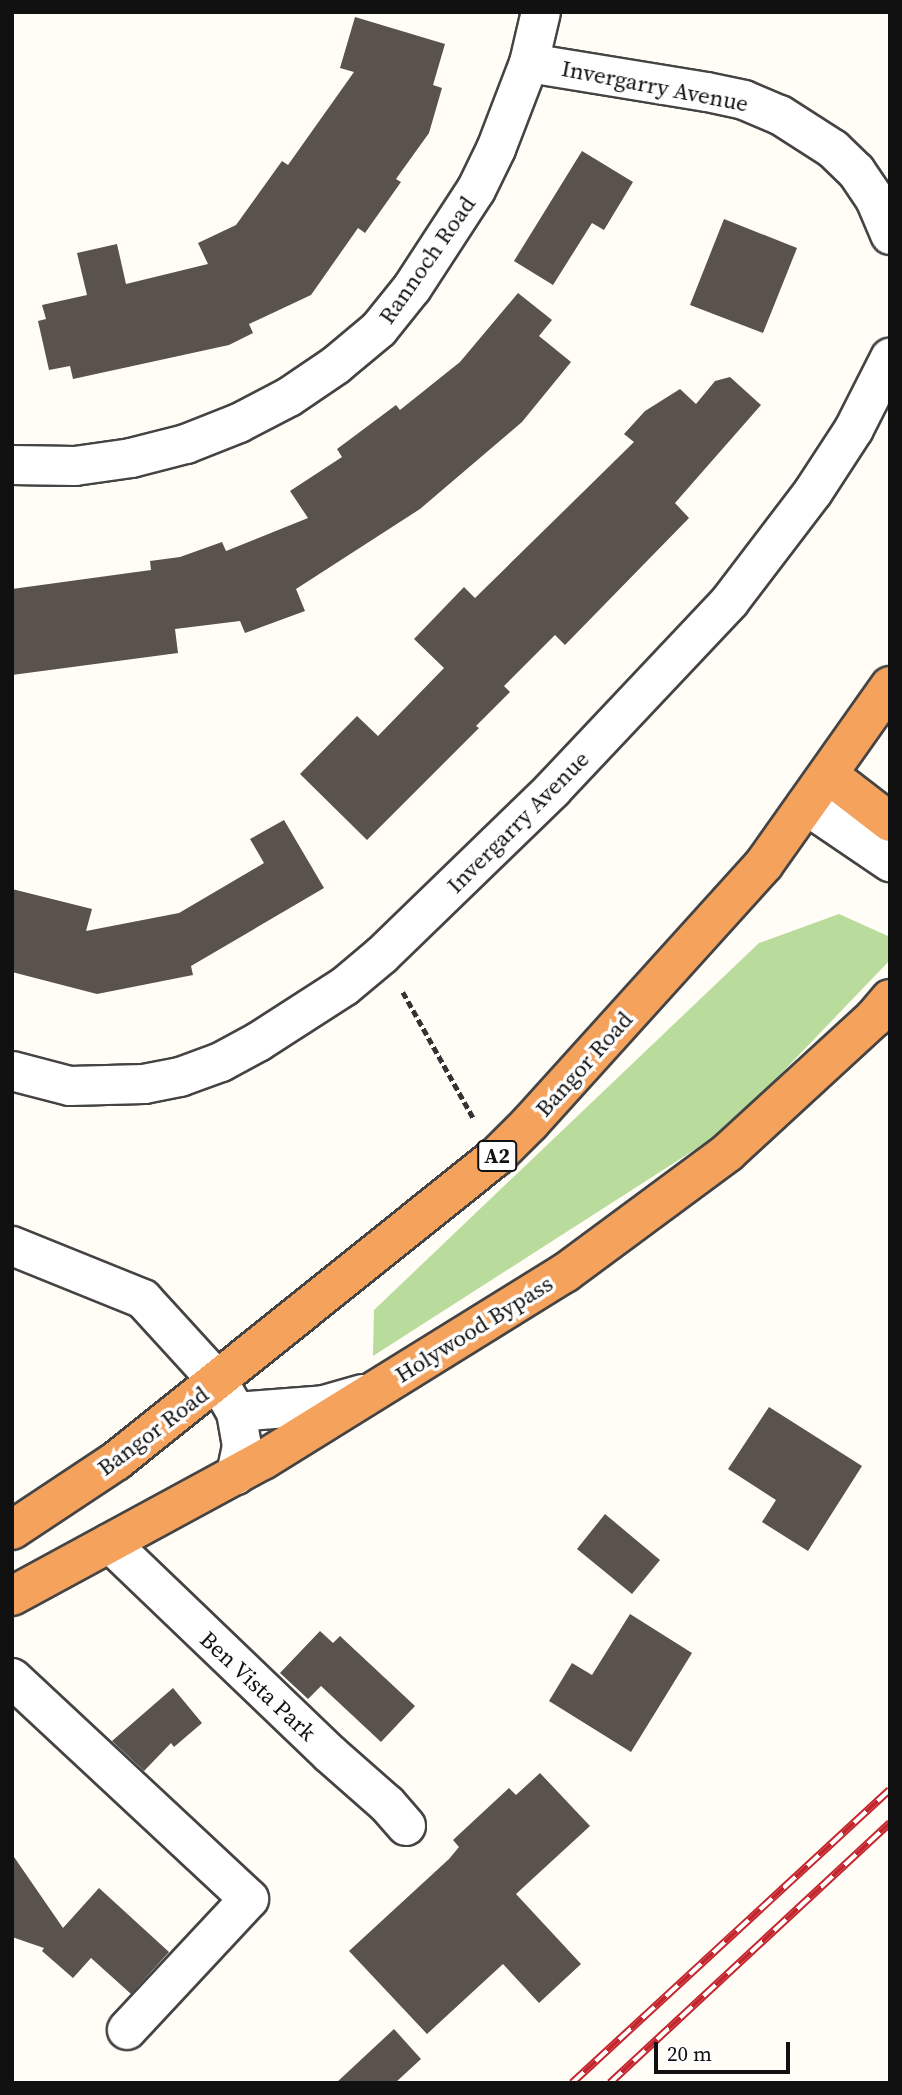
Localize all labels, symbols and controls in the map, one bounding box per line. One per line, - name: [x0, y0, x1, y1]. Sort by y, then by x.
- street label: Invergarry Avenue: [559, 54, 751, 118]
- street label: Rannoch Road: [373, 191, 481, 329]
- street label: Invergarry Avenue: [441, 745, 595, 899]
- street label: Bangor Road: [530, 1006, 638, 1122]
- road number: A2: [476, 1138, 518, 1174]
- street label: Holywood Bypass: [390, 1269, 558, 1389]
- street label: Bangor Road: [92, 1380, 214, 1482]
- street label: Ben Vista Park: [194, 1625, 322, 1747]
- scale bar: [657, 2028, 794, 2072]
- text: 20 m: [667, 2039, 712, 2068]

